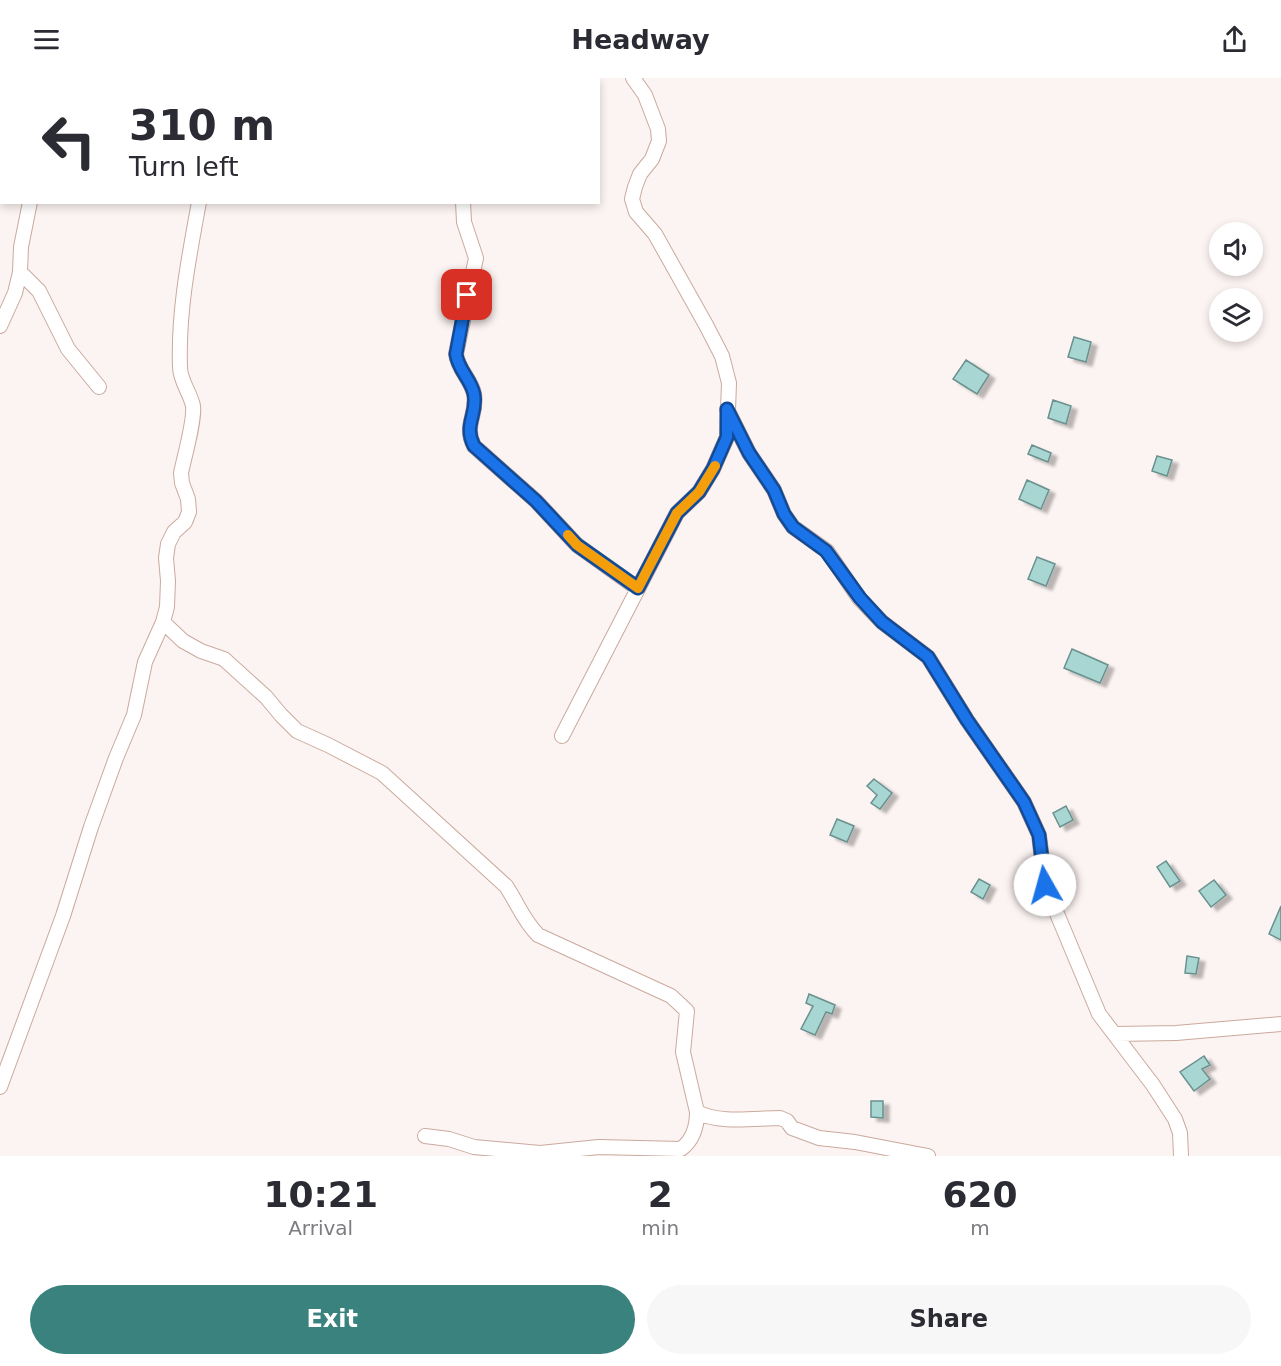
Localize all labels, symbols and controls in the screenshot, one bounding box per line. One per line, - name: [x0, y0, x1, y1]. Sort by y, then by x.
- icon: menu: [30, 23, 63, 56]
- icon: share: [1218, 23, 1251, 56]
- text: Headway: [571, 24, 710, 55]
- text: 310 m: [129, 101, 275, 150]
- icon: left: [30, 102, 108, 180]
- text: Turn left: [129, 151, 239, 182]
- map controls: [1209, 222, 1263, 342]
- button: sound: [1209, 222, 1263, 276]
- pin: [441, 269, 492, 320]
- icon: arrive: [450, 278, 483, 311]
- button: layers: [1209, 288, 1263, 342]
- position arrow: [1013, 853, 1077, 917]
- text: 10:21: [263, 1174, 378, 1215]
- text: 2: [648, 1174, 673, 1215]
- text: 620: [942, 1174, 1018, 1215]
- text: Arrival: [288, 1216, 353, 1240]
- text: min: [641, 1216, 679, 1240]
- text: m: [970, 1216, 990, 1240]
- button: Exit: [30, 1285, 635, 1354]
- button: Share: [647, 1285, 1251, 1354]

